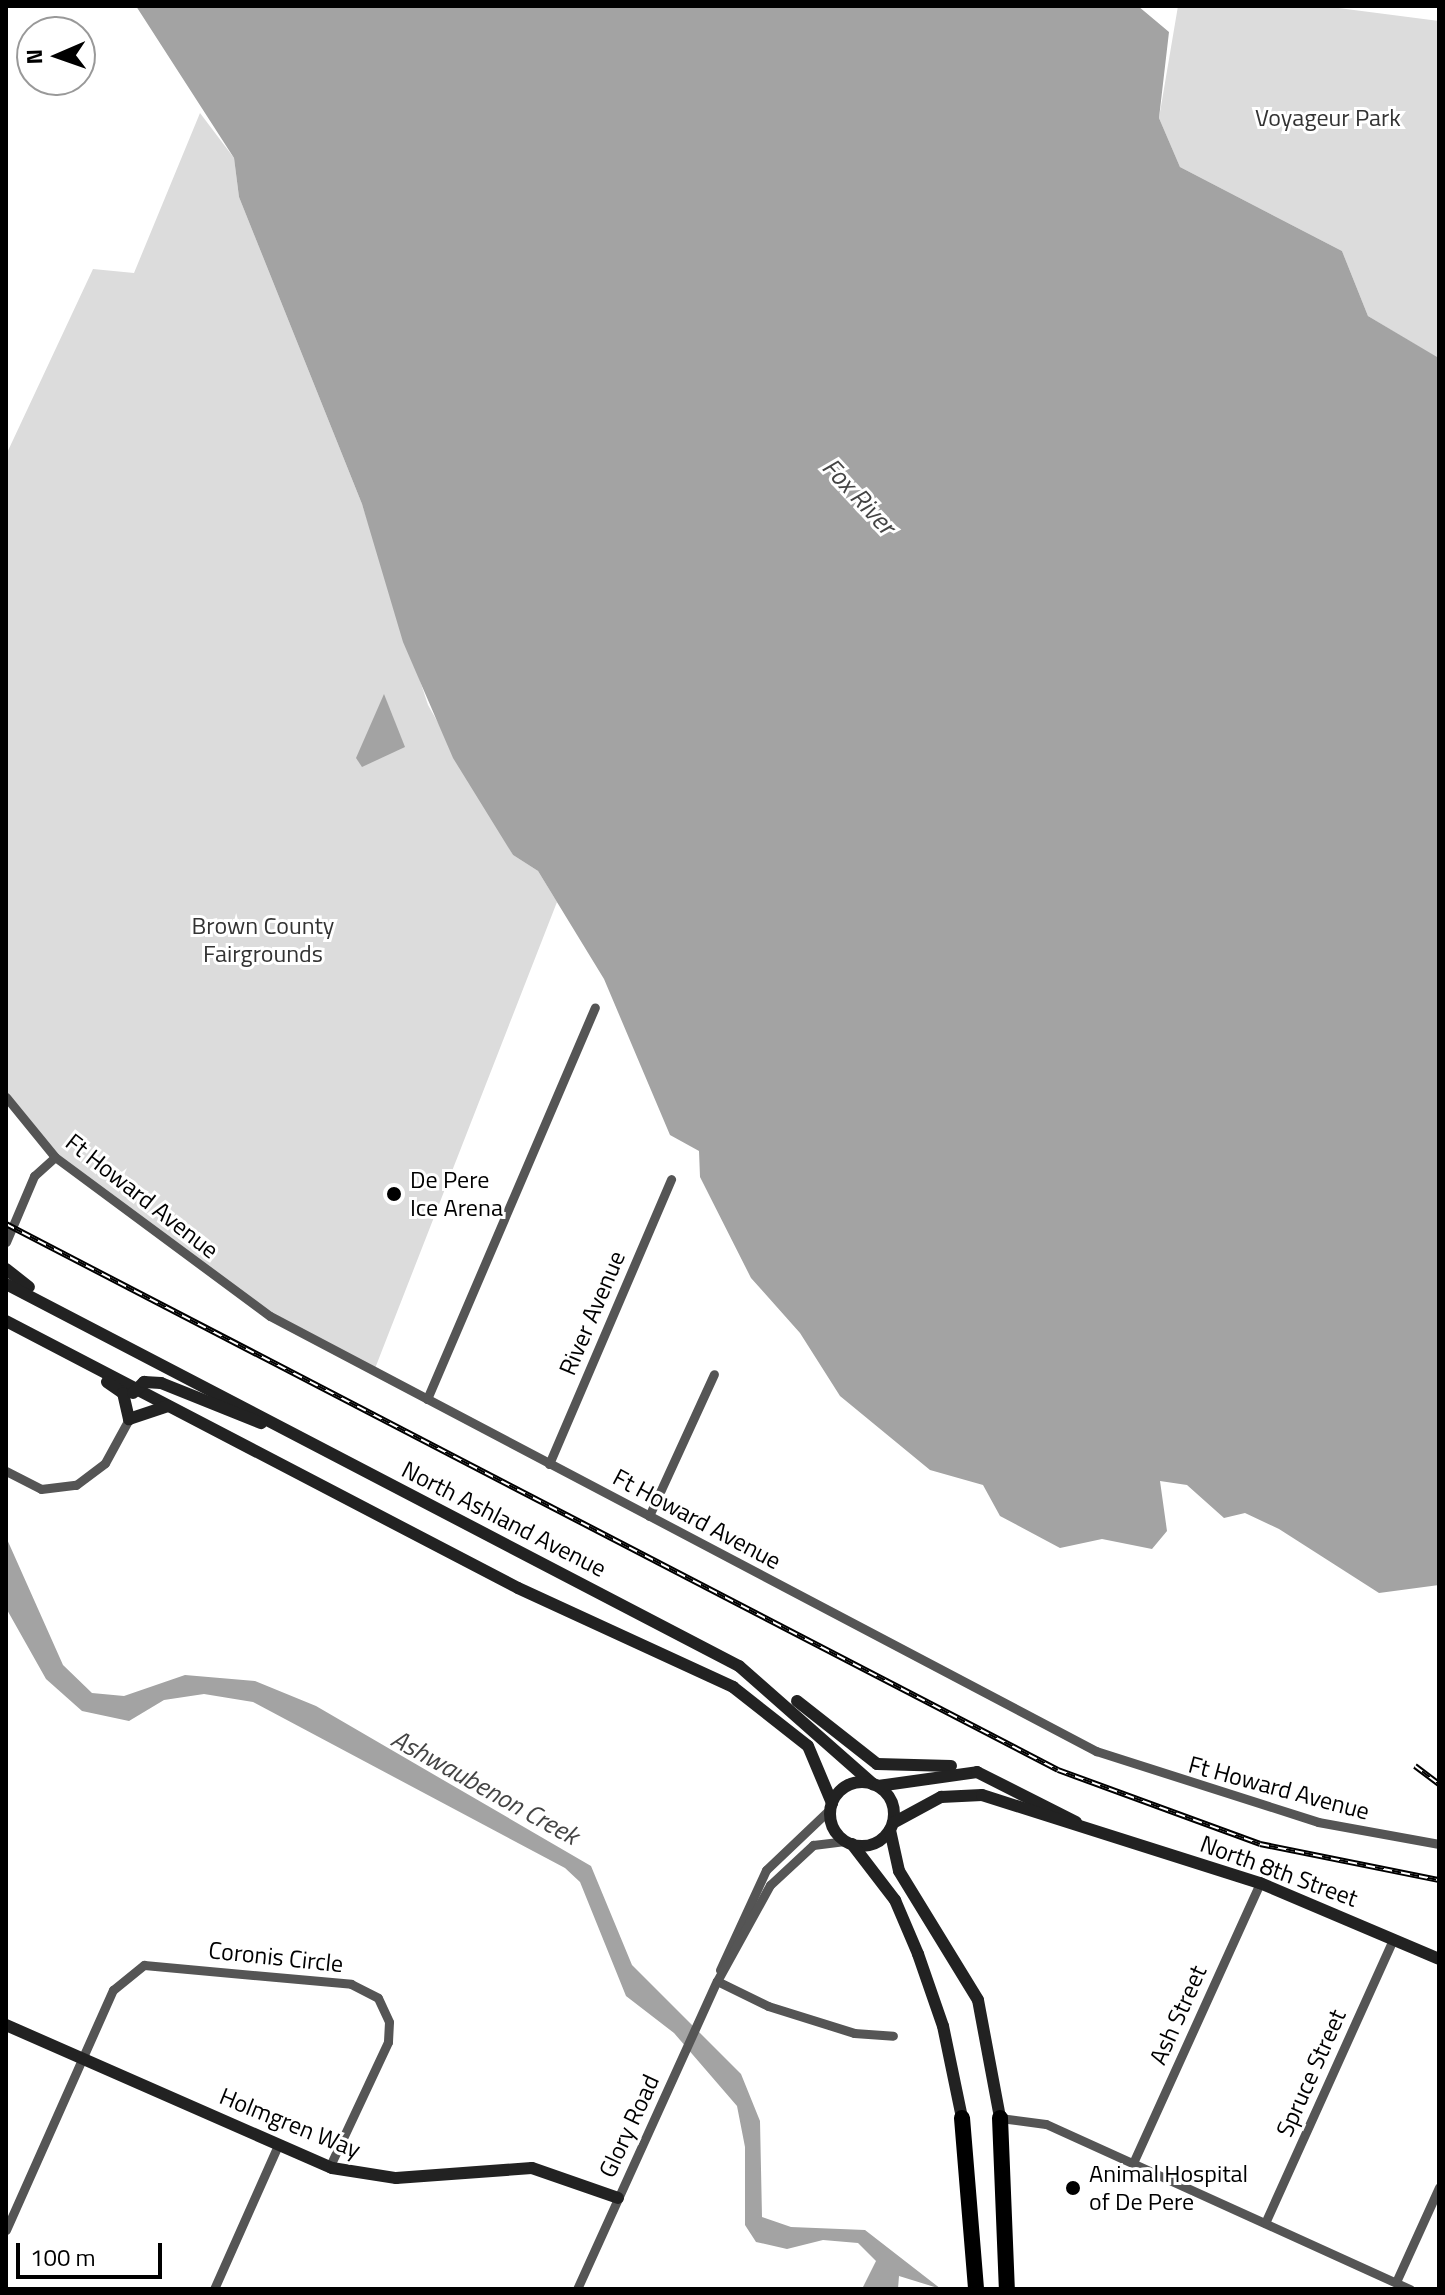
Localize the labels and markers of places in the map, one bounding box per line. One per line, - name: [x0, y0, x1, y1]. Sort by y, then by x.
- place label: De Pere Ice Arena: [410, 1166, 503, 1222]
- marker: De Pere Ice Arena: [385, 1185, 403, 1203]
- place label: Animal Hospital of De Pere: [1089, 2160, 1248, 2216]
- marker: Animal Hospital of De Pere: [1064, 2179, 1082, 2197]

